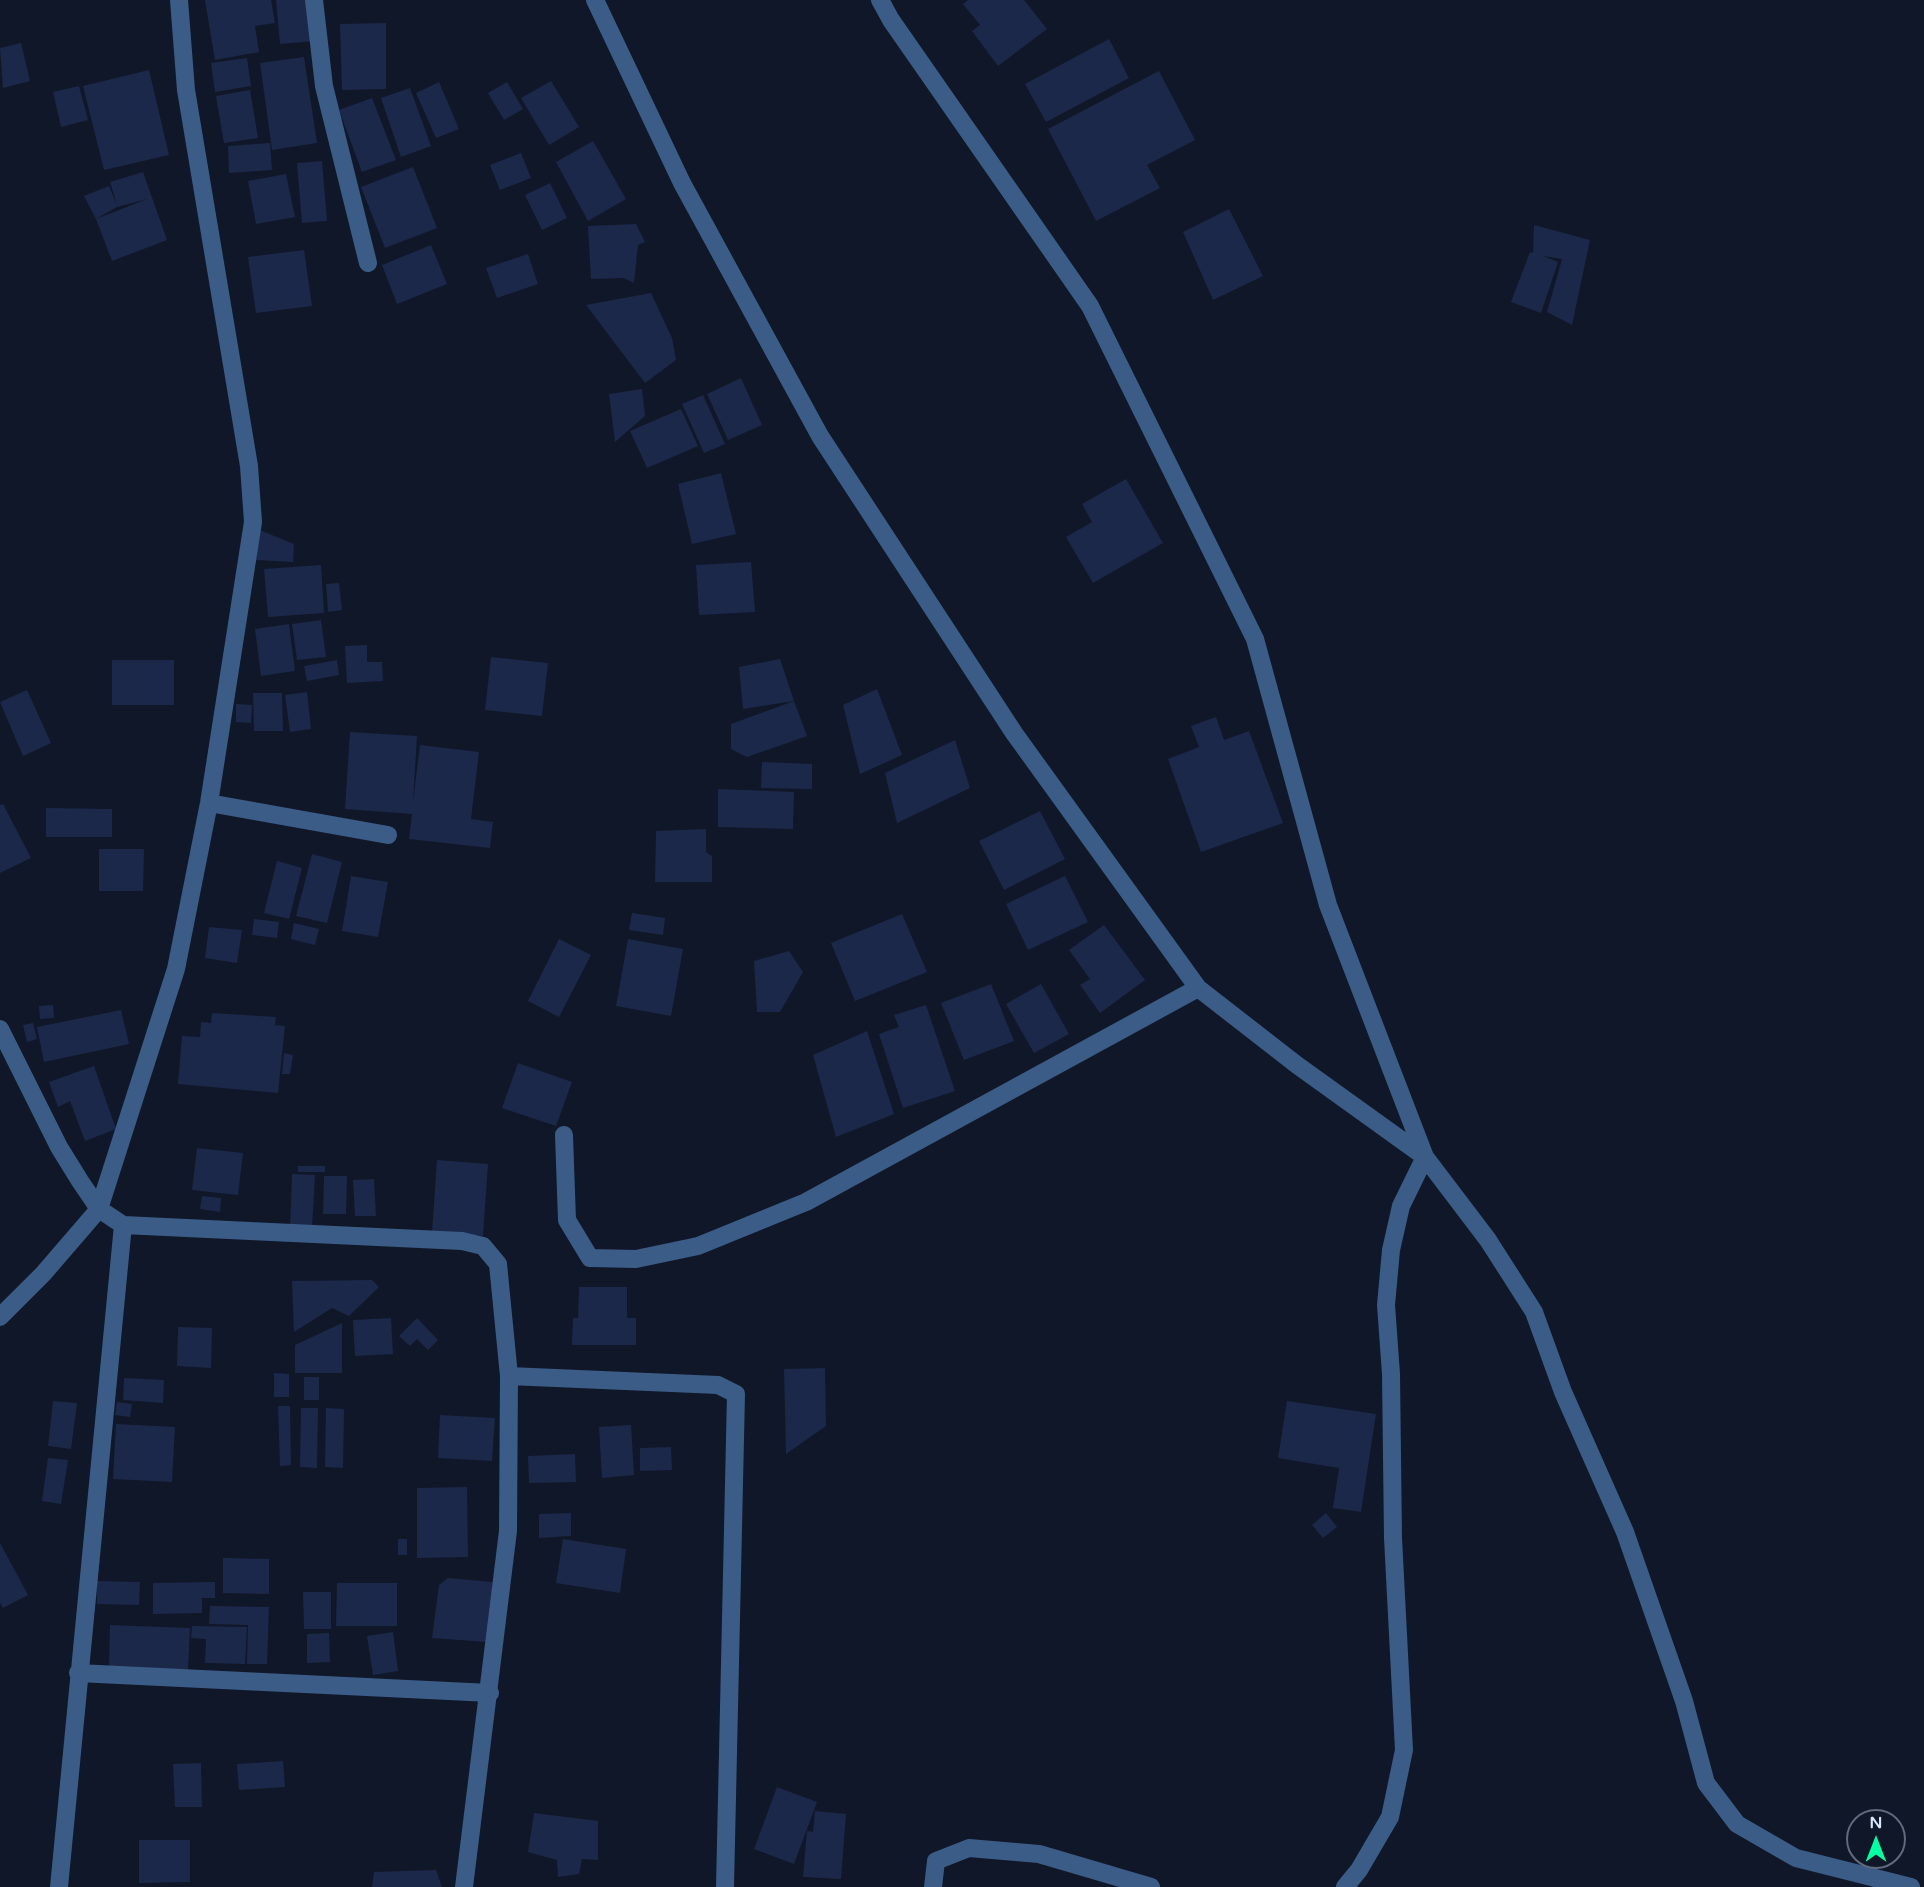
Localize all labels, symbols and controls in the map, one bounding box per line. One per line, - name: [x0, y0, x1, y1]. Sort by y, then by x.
- north arrow: [1846, 1809, 1906, 1869]
- text: N: [1870, 1813, 1882, 1833]

